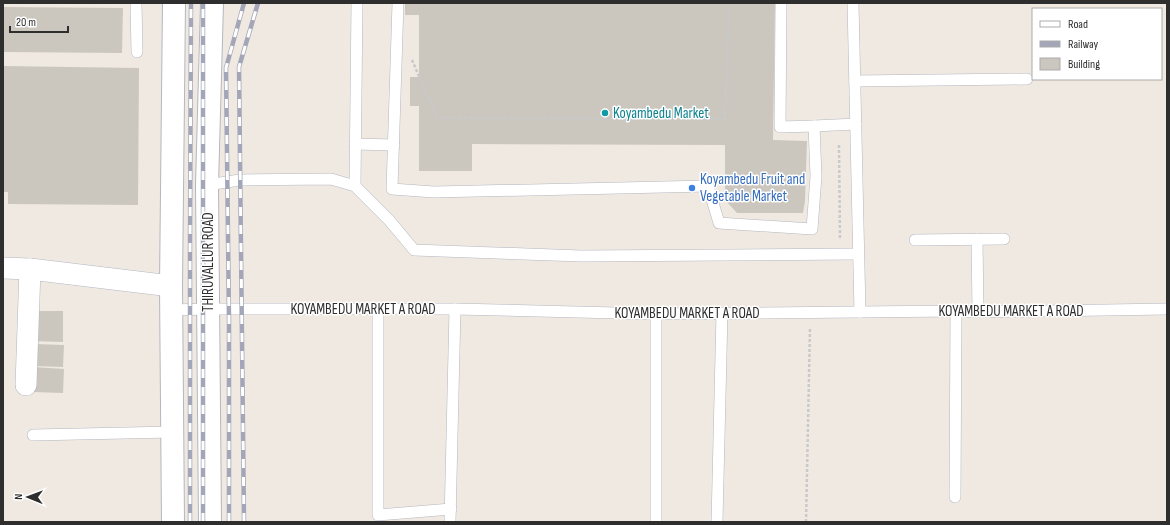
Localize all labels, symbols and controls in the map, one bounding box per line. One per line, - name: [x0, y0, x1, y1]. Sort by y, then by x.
- scale bar: [10, 8, 68, 34]
- legend: [1032, 8, 1162, 80]
- text: 20 m: [16, 15, 36, 30]
- text: Road: [1068, 17, 1088, 32]
- text: Railway: [1068, 37, 1099, 52]
- text: Building: [1068, 57, 1100, 72]
- place label: Koyambedu Market: [613, 104, 709, 123]
- marker: Koyambedu Market: [600, 108, 610, 118]
- place label: Koyambedu Fruit and Vegetable Market: [700, 170, 805, 206]
- marker: Koyambedu Fruit and Vegetable Market: [687, 183, 697, 193]
- street label: THIRUVALLUR ROAD: [199, 212, 218, 312]
- street label: KOYAMBEDU MARKET A ROAD: [290, 300, 436, 319]
- street label: KOYAMBEDU MARKET A ROAD: [938, 302, 1084, 321]
- street label: KOYAMBEDU MARKET A ROAD: [614, 304, 760, 323]
- north arrow: [8, 477, 48, 517]
- text: N: [12, 494, 25, 500]

